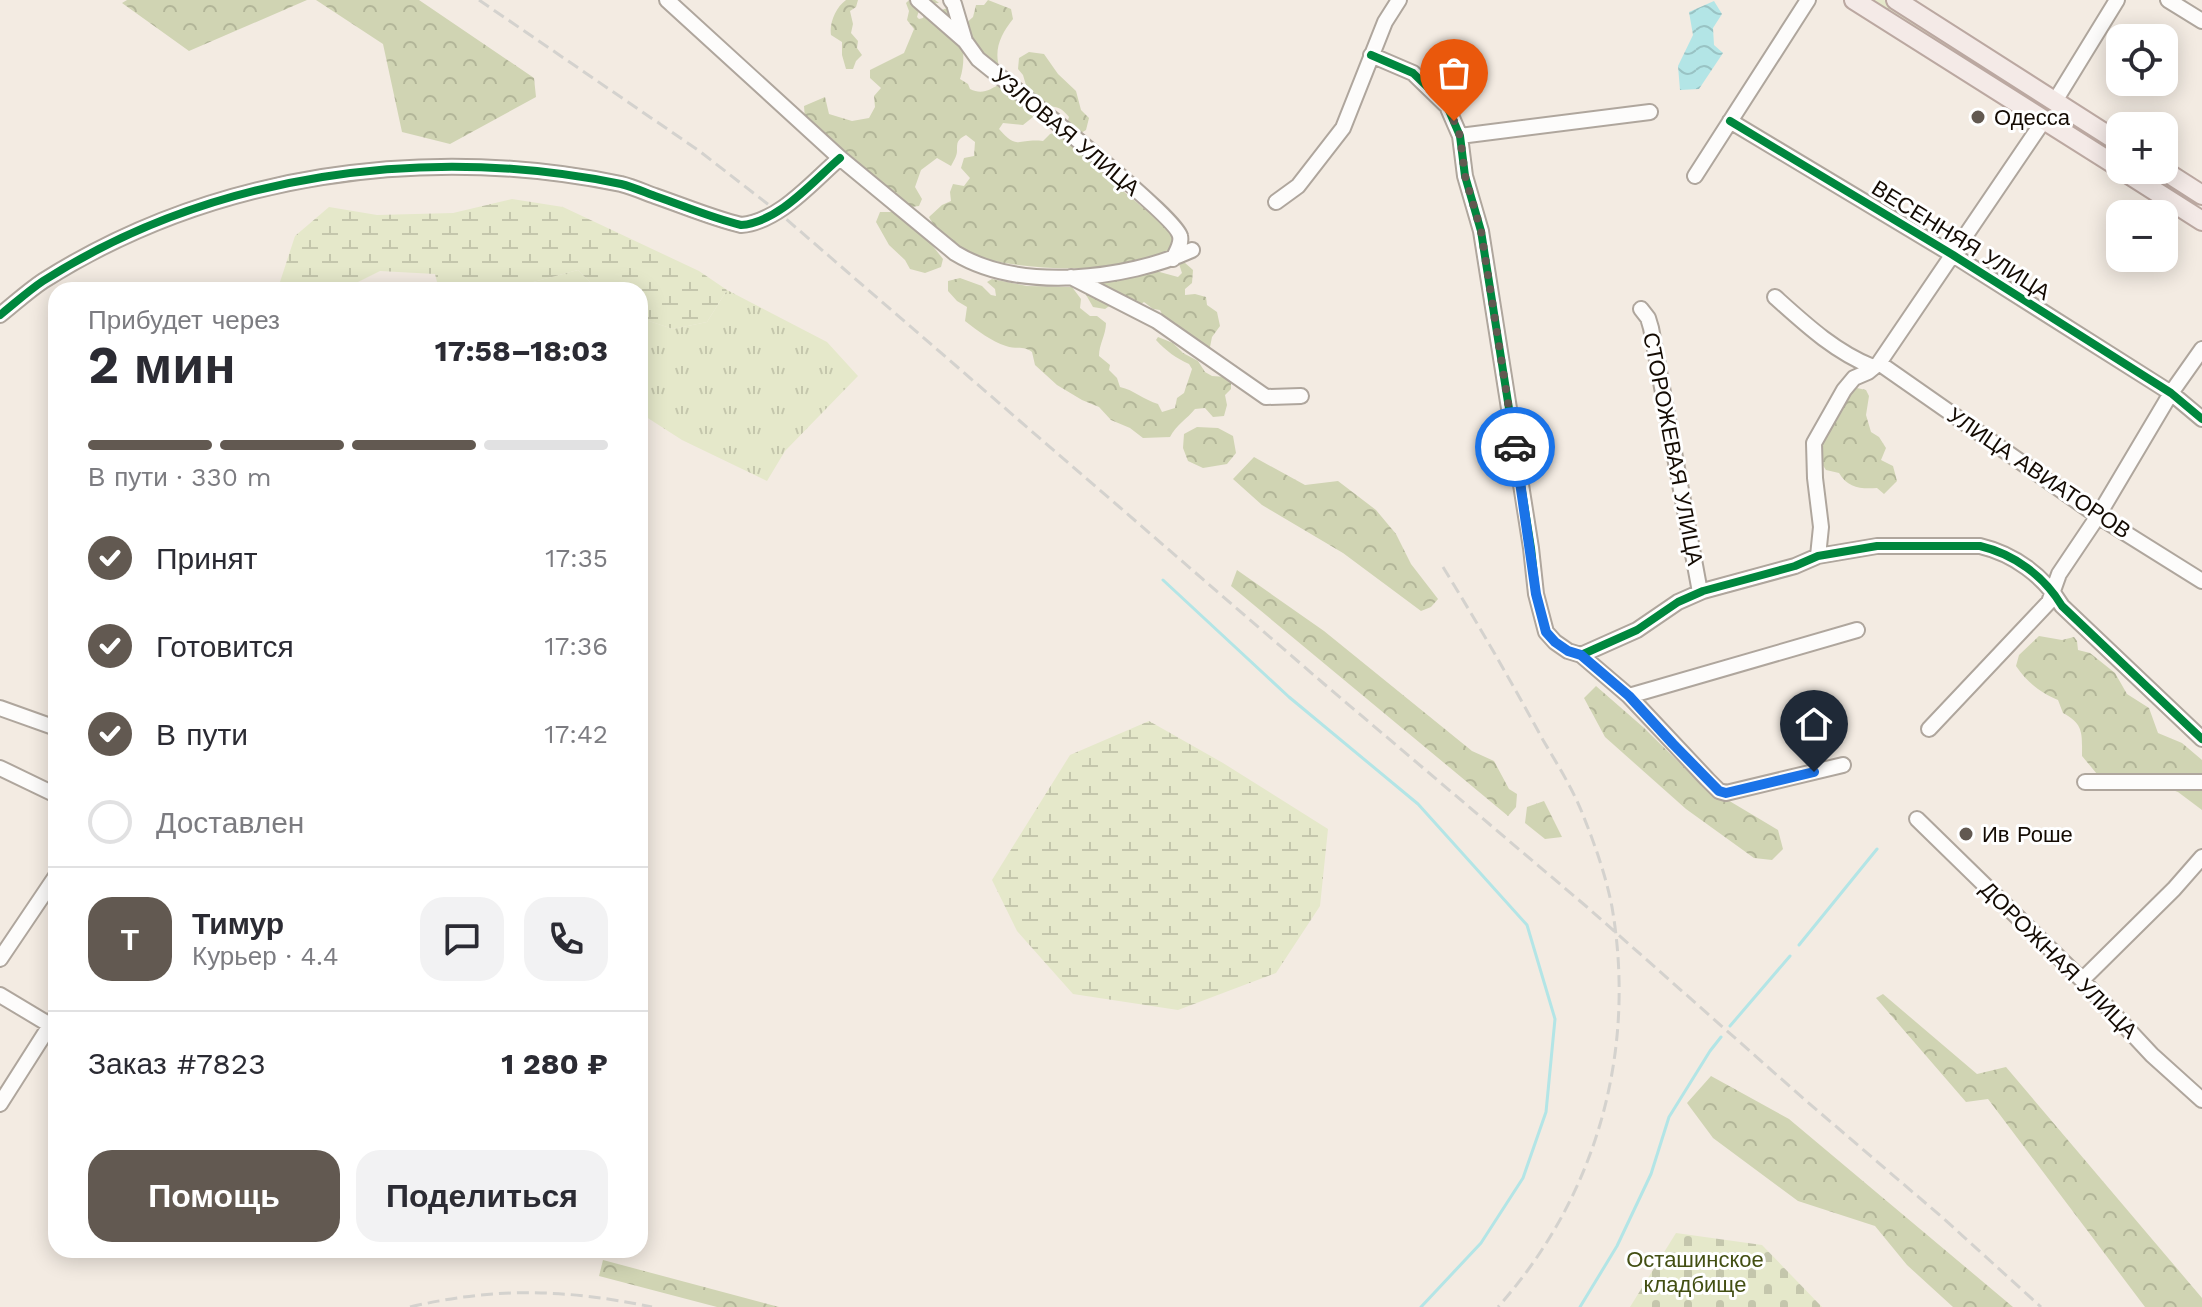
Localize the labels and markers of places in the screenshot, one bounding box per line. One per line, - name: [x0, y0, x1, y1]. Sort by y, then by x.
- pin: [1420, 39, 1488, 121]
- place label: Одесса: [1994, 105, 2071, 130]
- marker: Одесса: [1969, 108, 1987, 126]
- pin: [1780, 690, 1848, 772]
- place label: Ив Роше: [1982, 822, 2073, 847]
- marker: Ив Роше: [1957, 825, 1975, 843]

